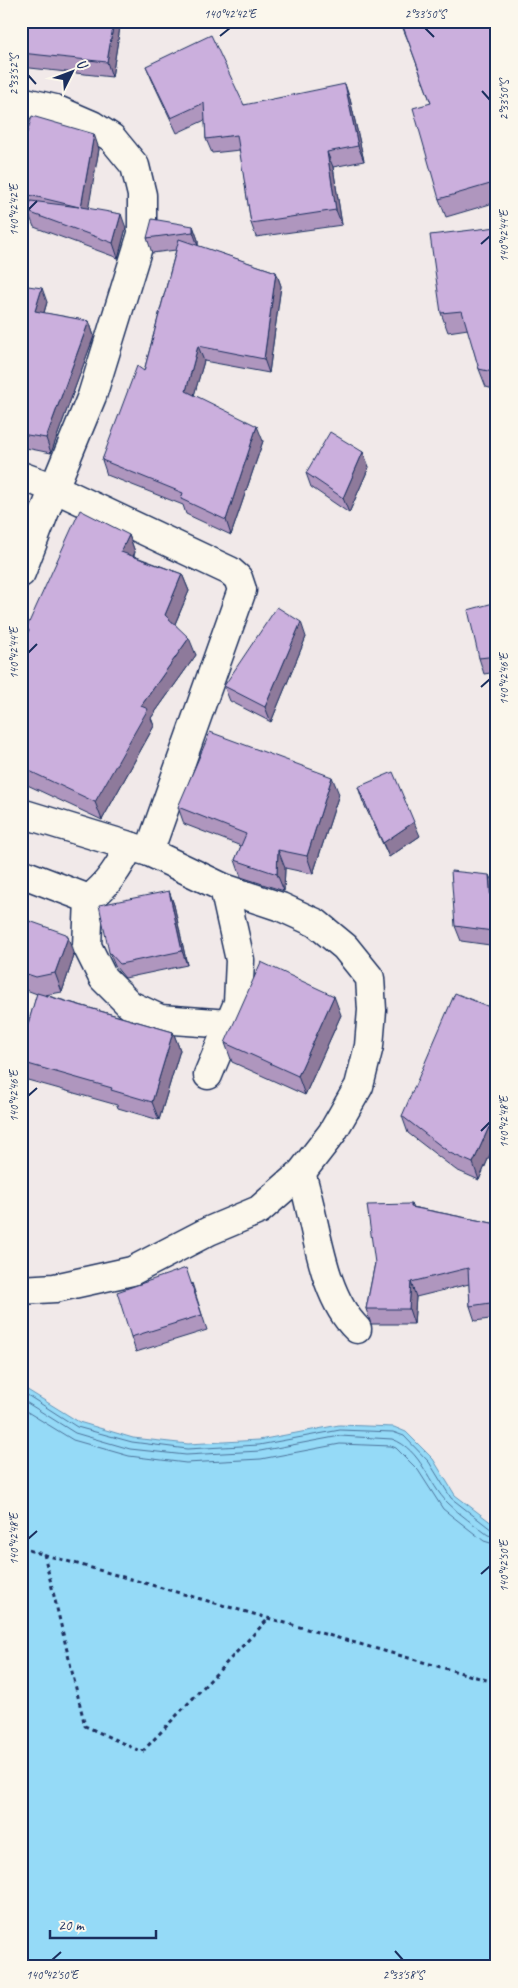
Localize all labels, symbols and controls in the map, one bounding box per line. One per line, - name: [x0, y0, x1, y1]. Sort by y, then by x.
- text: 140°42'42"E: [204, 6, 258, 22]
- text: 2°33'50"S: [405, 6, 447, 22]
- north arrow: [48, 48, 98, 98]
- text: 2°33'52"S: [6, 53, 22, 95]
- text: U: [73, 55, 92, 74]
- text: 2°33'50"S: [496, 78, 512, 120]
- text: 140°42'42"E: [6, 182, 22, 236]
- text: 140°42'44"E: [496, 208, 512, 262]
- text: 140°42'44"E: [6, 625, 22, 679]
- text: 140°42'46"E: [496, 651, 512, 705]
- text: 140°42'46"E: [6, 1068, 22, 1122]
- text: 140°42'48"E: [496, 1094, 512, 1148]
- text: 140°42'48"E: [6, 1511, 22, 1565]
- text: 140°42'50"E: [496, 1538, 512, 1592]
- scale bar: [50, 1908, 156, 1940]
- text: 20 m: [58, 1916, 85, 1935]
- text: 140°42'50"E: [26, 1967, 80, 1983]
- text: 2°33'58"S: [383, 1967, 425, 1983]

